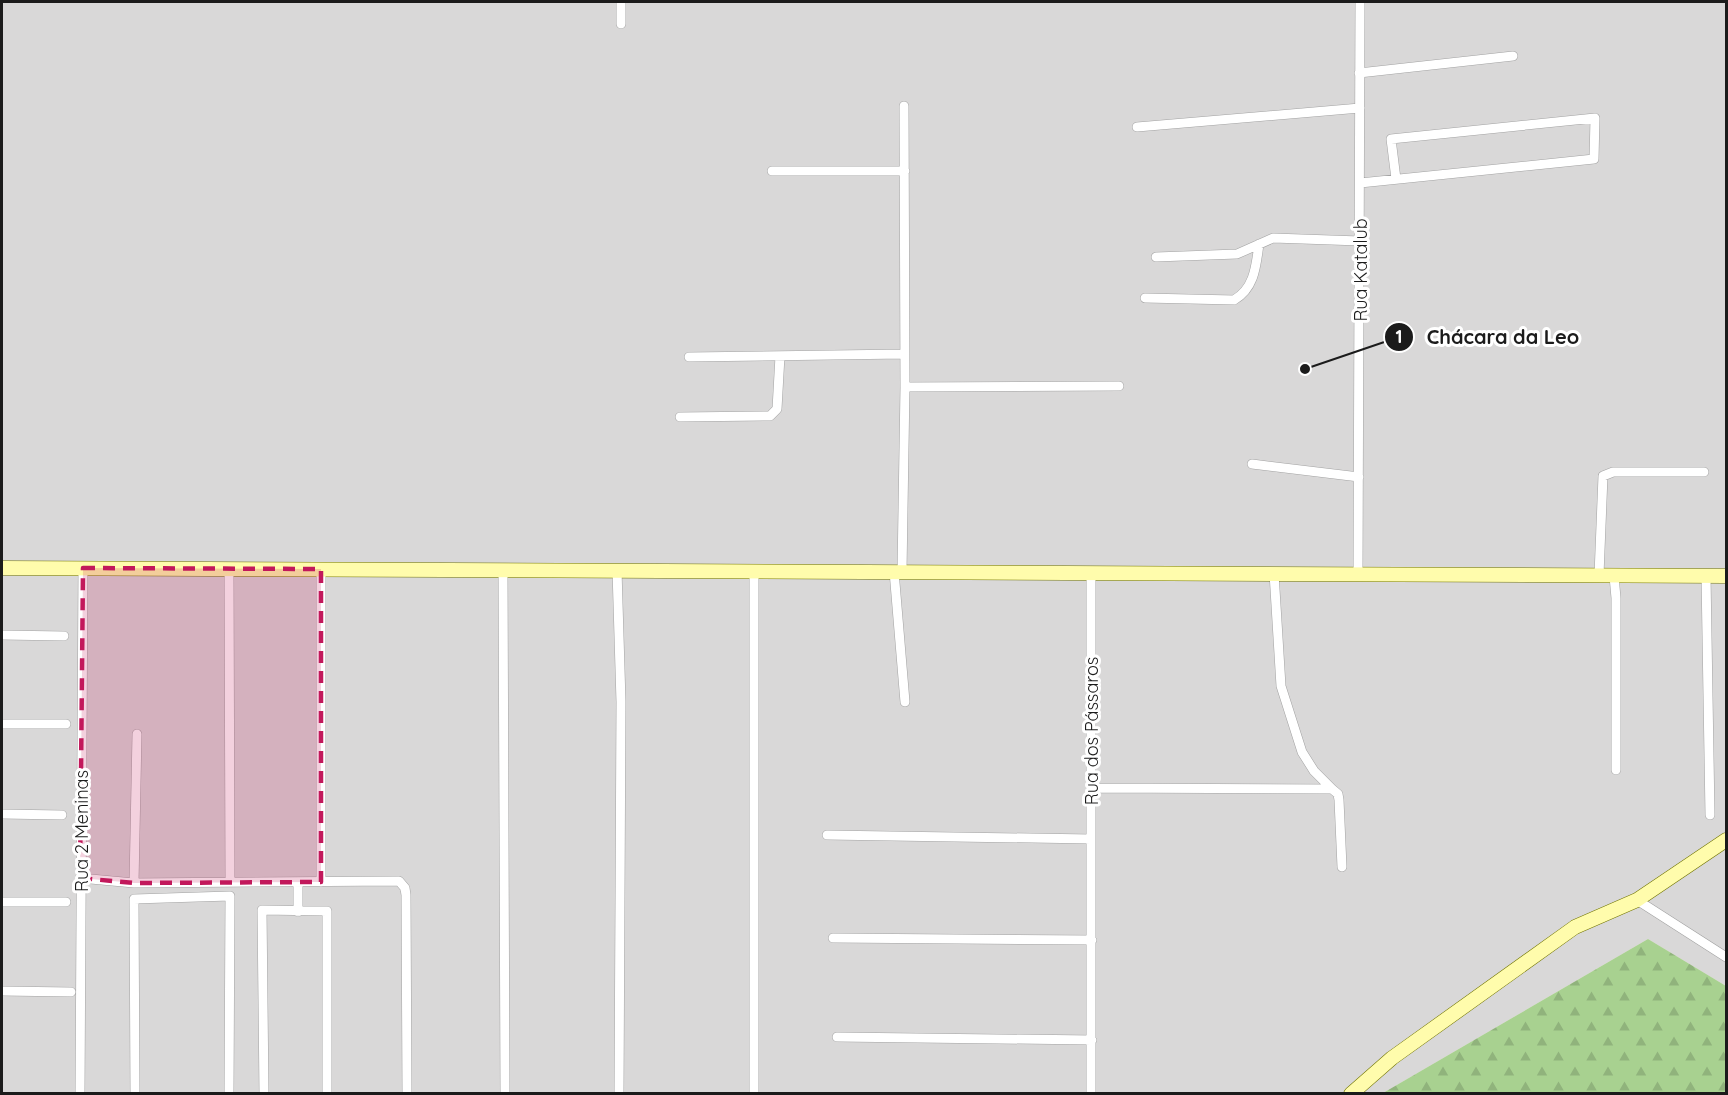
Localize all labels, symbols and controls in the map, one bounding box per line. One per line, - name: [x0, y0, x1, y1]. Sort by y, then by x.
- street label: Rua Katalub: [1349, 218, 1372, 322]
- callout: Chácara da Leo: [1384, 318, 1591, 356]
- text: Chácara da Leo: [1427, 324, 1579, 349]
- text: 1: [1395, 325, 1403, 348]
- street label: Rua dos Pássaros: [1080, 657, 1103, 805]
- street label: Rua 2 Meninas: [70, 770, 93, 892]

